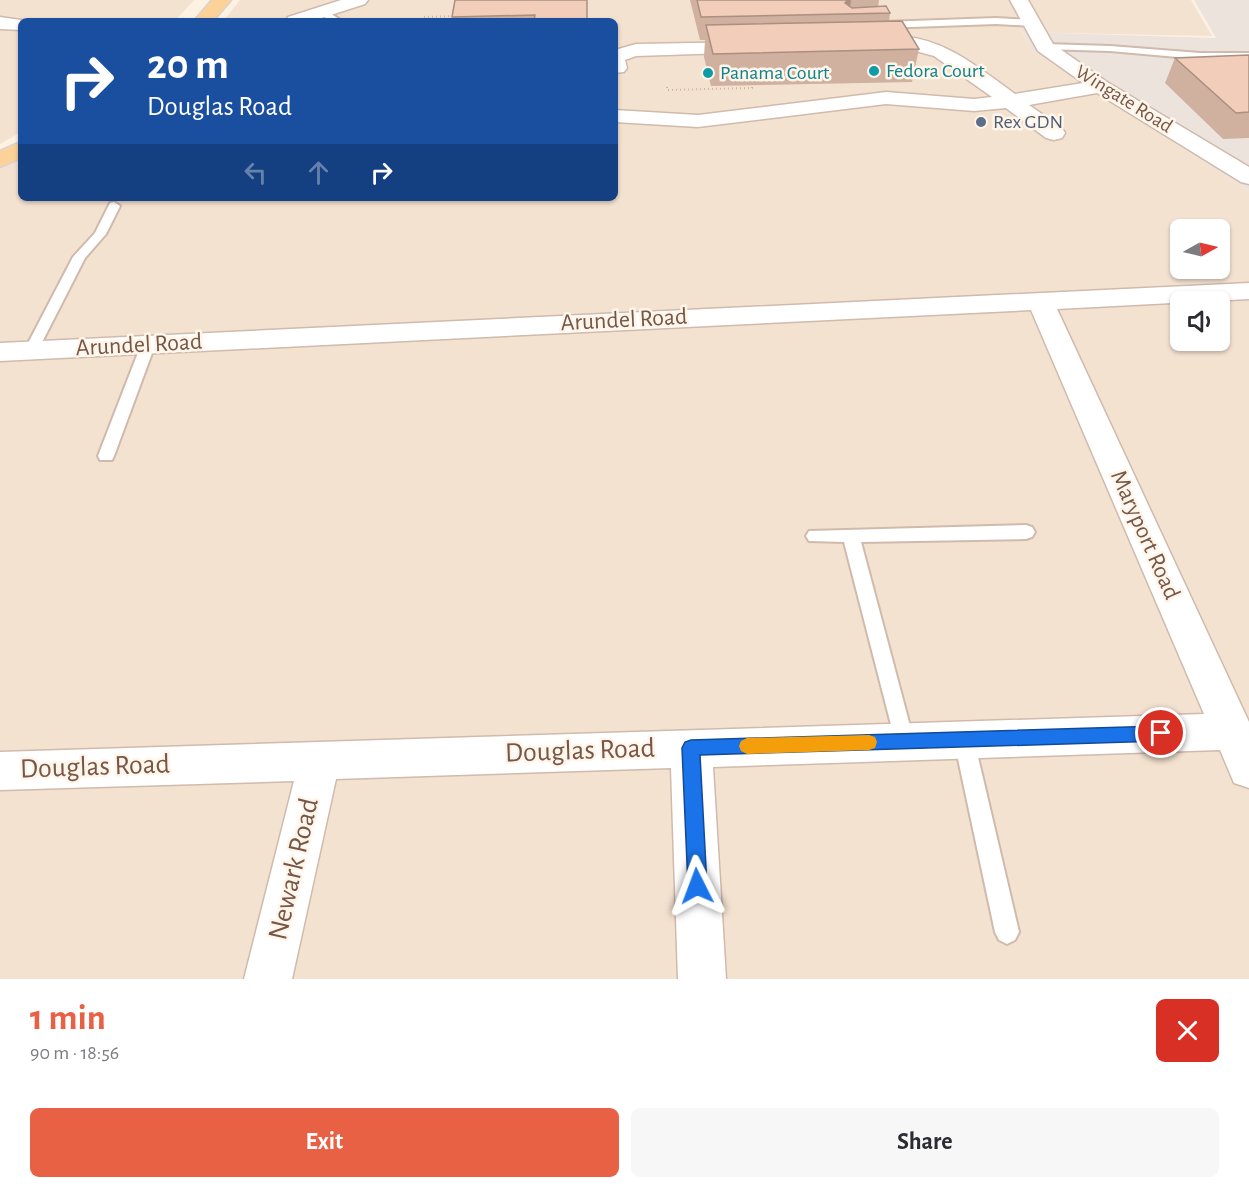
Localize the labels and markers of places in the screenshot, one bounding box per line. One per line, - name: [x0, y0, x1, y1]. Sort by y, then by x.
- place label: Fedora Court: [886, 61, 985, 81]
- place label: Panama Court: [720, 63, 830, 83]
- marker: Fedora Court: [867, 64, 881, 78]
- marker: Panama Court: [701, 66, 715, 80]
- place label: Rex GDN: [993, 112, 1063, 132]
- marker: Rex GDN: [974, 115, 988, 129]
- pin: [1135, 707, 1186, 758]

